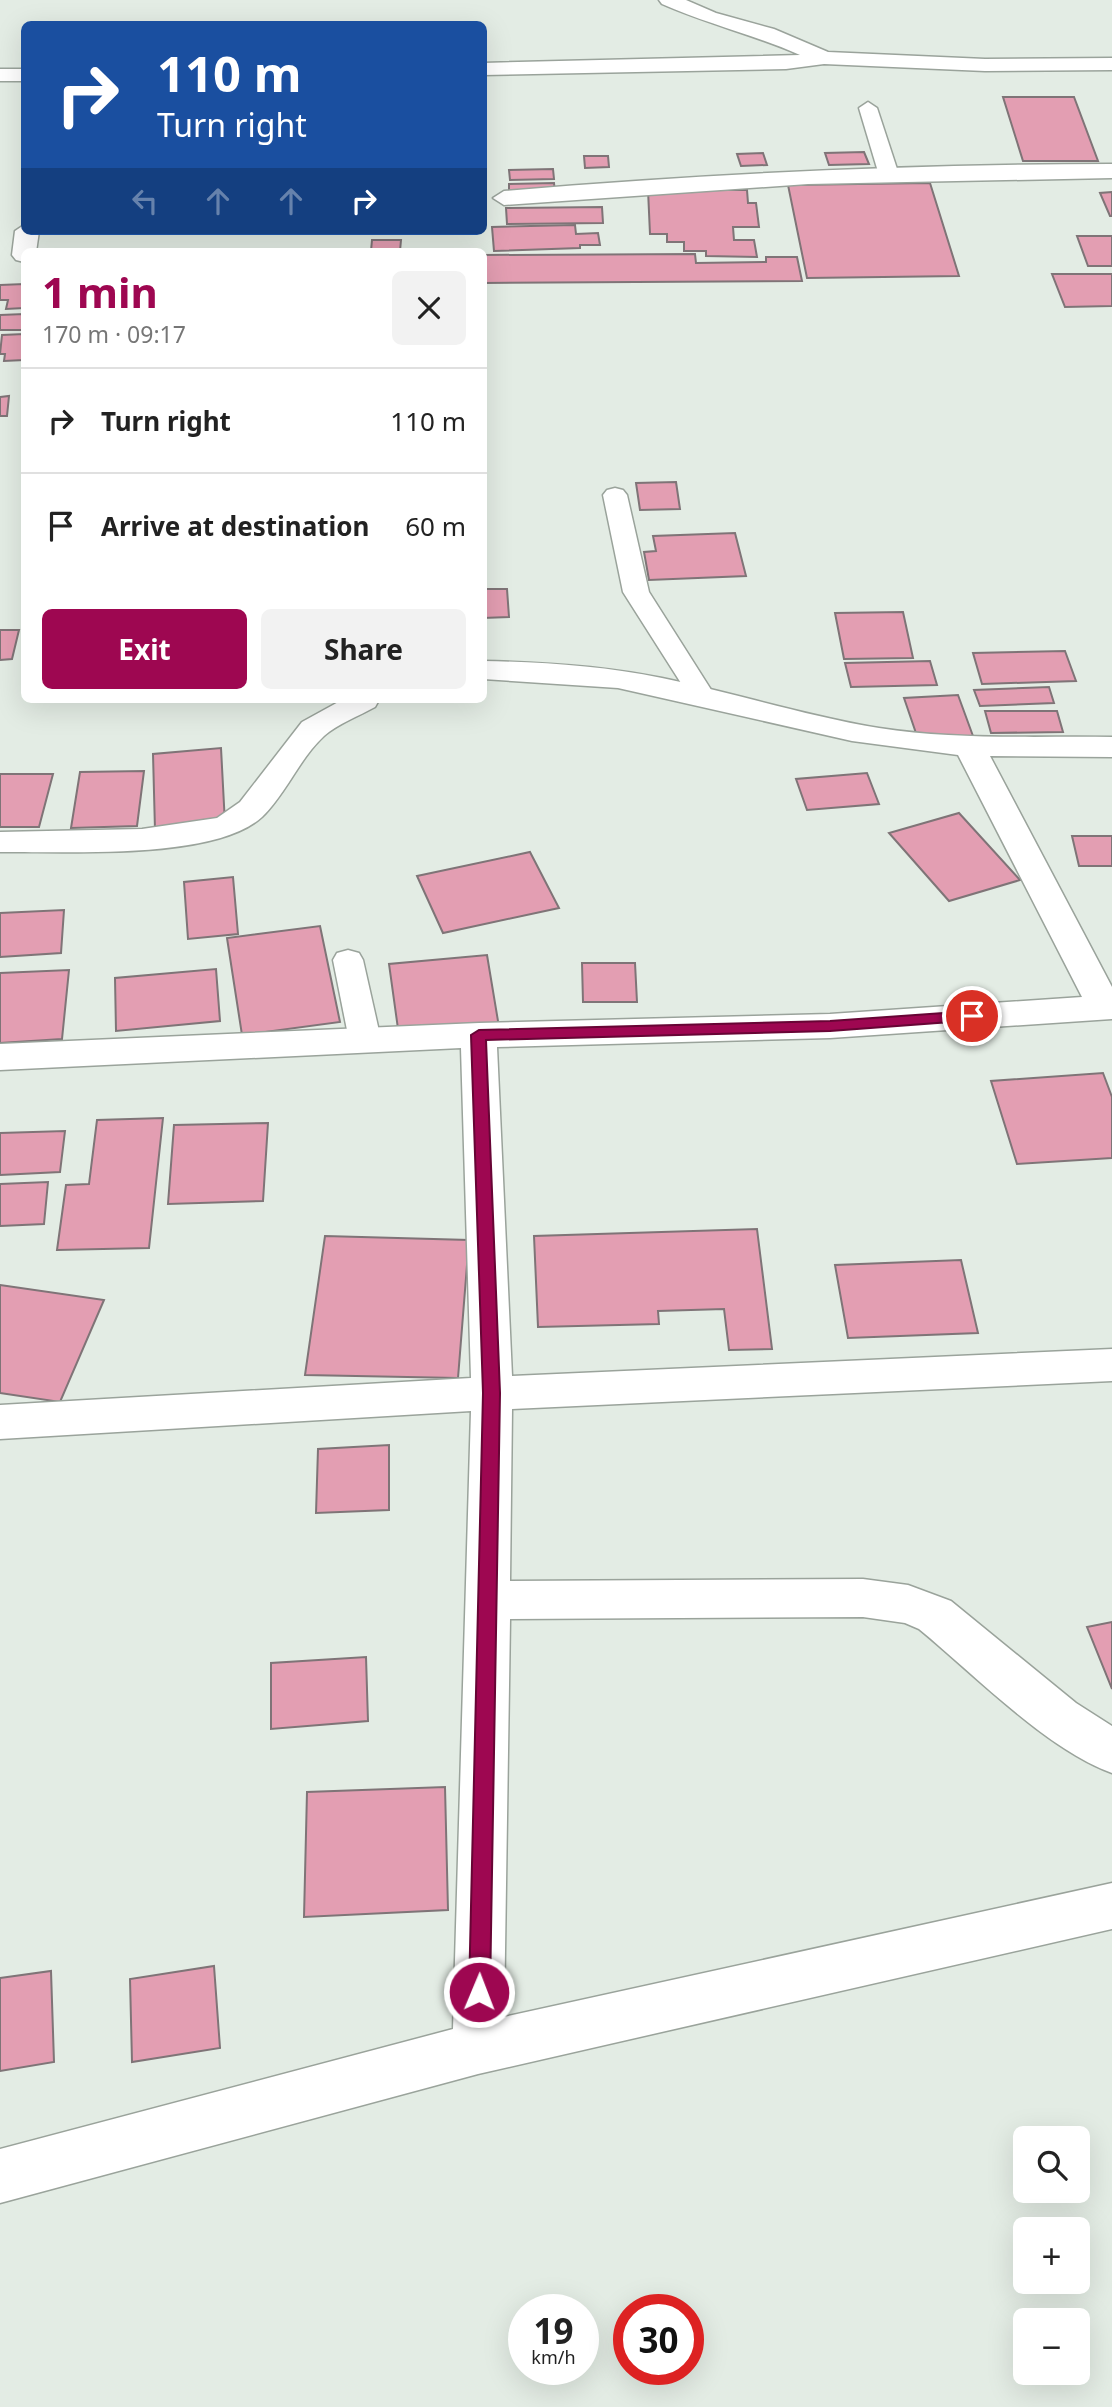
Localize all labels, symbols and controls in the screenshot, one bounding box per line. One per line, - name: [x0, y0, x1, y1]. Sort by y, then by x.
- text: 110 m: [157, 40, 302, 106]
- icon: right: [42, 49, 133, 140]
- text: Turn right: [157, 103, 307, 146]
- icon: left: [126, 182, 164, 220]
- icon: ahead: [199, 182, 237, 220]
- icon: ahead: [272, 182, 310, 220]
- icon: right: [345, 182, 383, 220]
- text: 1 min: [42, 263, 158, 320]
- button: close: [392, 271, 466, 345]
- text: 170 m · 09:17: [42, 318, 186, 350]
- icon: right: [42, 402, 80, 440]
- text: Turn right: [101, 403, 231, 439]
- text: 110 m: [390, 403, 466, 439]
- icon: arrive: [42, 507, 80, 545]
- text: Arrive at destination: [101, 508, 370, 544]
- text: 60 m: [405, 508, 466, 544]
- button: Exit: [42, 609, 247, 689]
- button: Share: [261, 609, 466, 689]
- pin: [942, 986, 1002, 1046]
- icon: arrive: [953, 997, 991, 1035]
- position arrow: [442, 1955, 516, 2029]
- map controls: [1013, 2126, 1090, 2385]
- button: search: [1013, 2126, 1090, 2203]
- button: +: [1013, 2217, 1090, 2294]
- speed limit sign: 30: [613, 2294, 704, 2385]
- text: 19: [533, 2307, 574, 2354]
- button: −: [1013, 2308, 1090, 2385]
- text: km/h: [531, 2345, 576, 2369]

